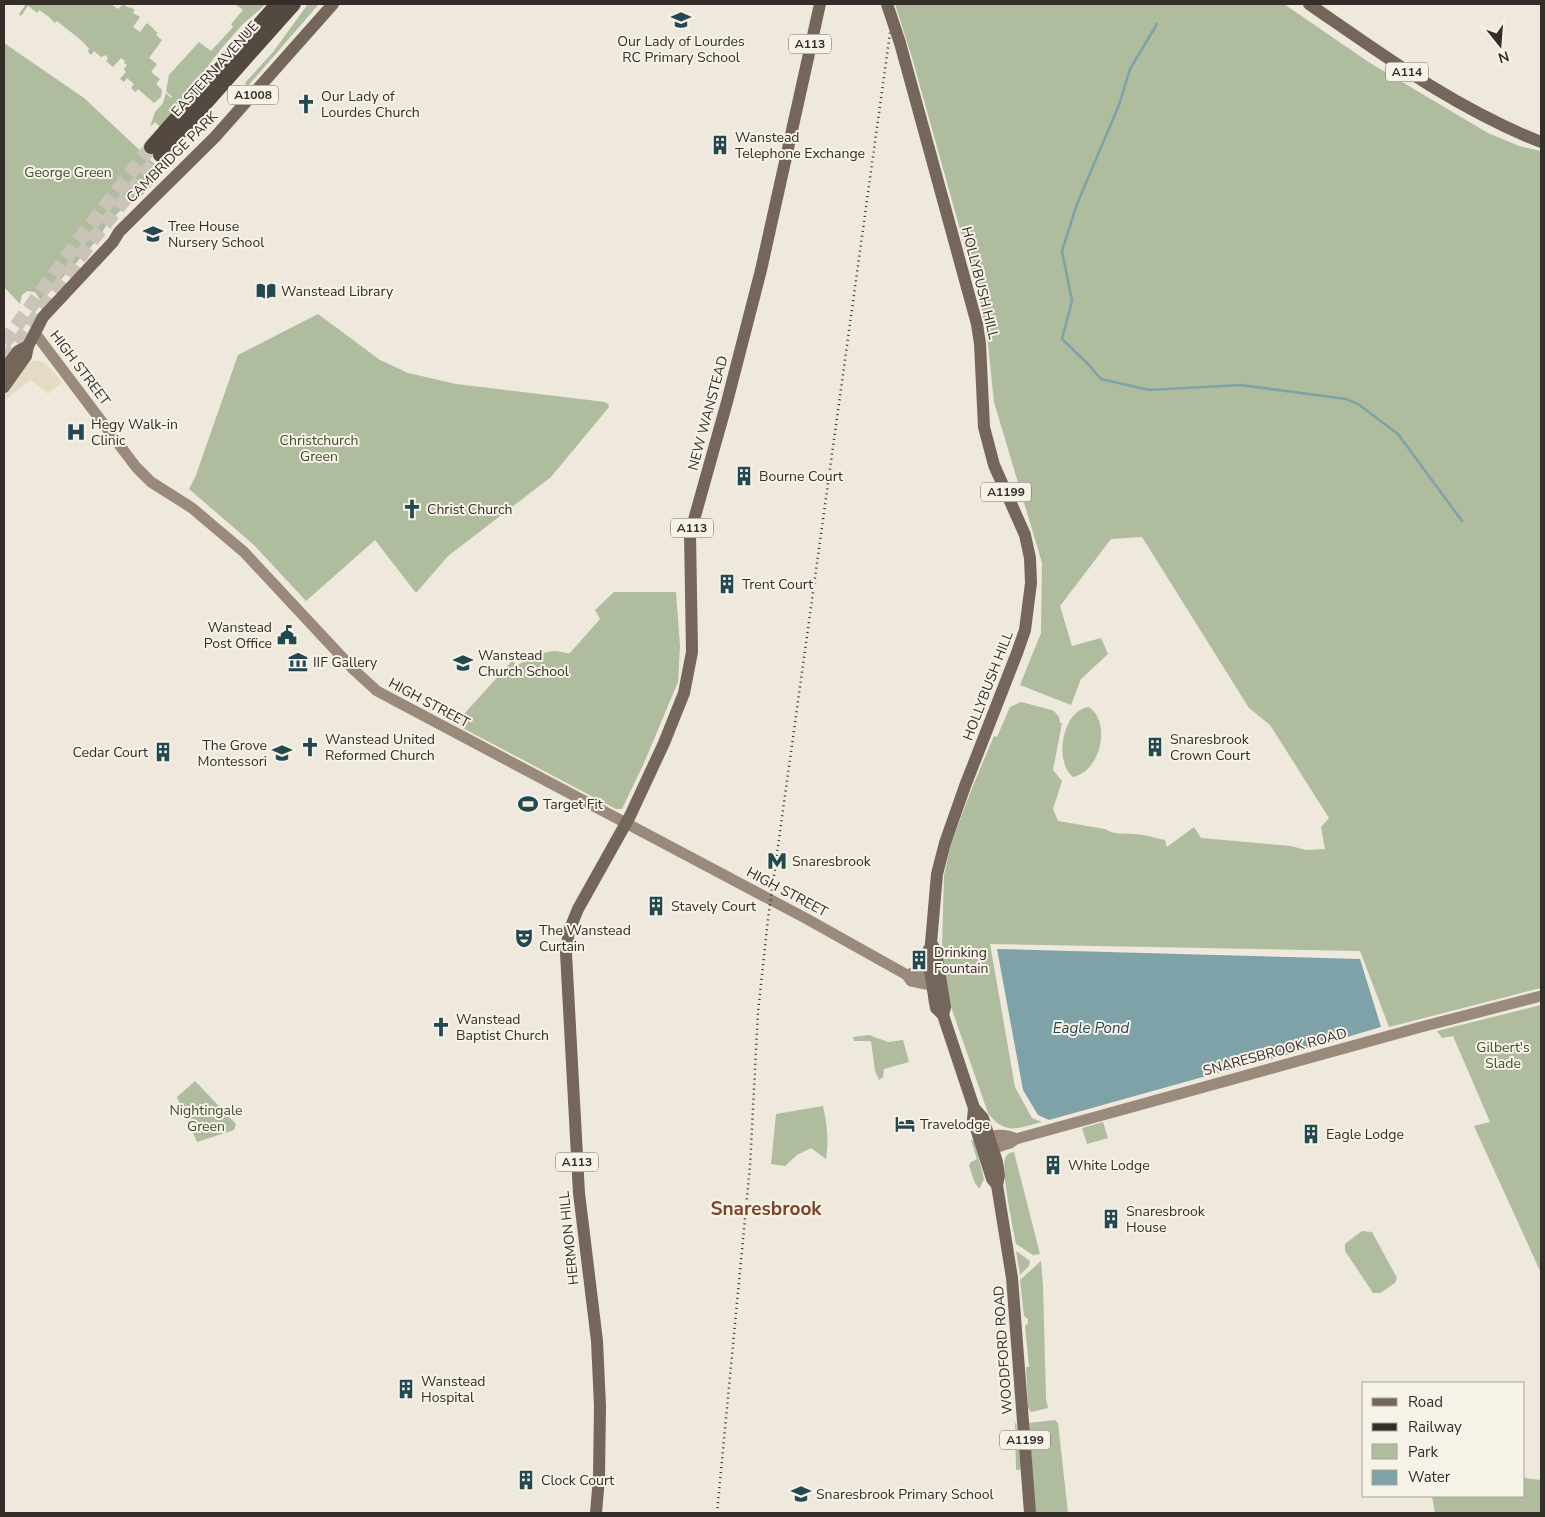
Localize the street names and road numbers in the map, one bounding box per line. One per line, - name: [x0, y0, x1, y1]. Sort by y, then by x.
- street label: EASTERN AVENUE: [167, 17, 263, 121]
- road number: A113: [789, 34, 831, 54]
- road number: A114: [1386, 62, 1428, 82]
- road number: A1008: [228, 86, 278, 104]
- street label: CAMBRIDGE PARK: [122, 107, 222, 207]
- street label: HOLLYBUSH HILL: [957, 225, 1003, 342]
- street label: HIGH STREET: [46, 327, 115, 410]
- street label: NEW WANSTEAD: [684, 354, 732, 472]
- road number: A1199: [981, 482, 1031, 502]
- road number: A113: [671, 518, 713, 538]
- street label: HOLLYBUSH HILL: [958, 628, 1018, 743]
- street label: HIGH STREET: [385, 674, 473, 733]
- street label: HIGH STREET: [743, 863, 831, 922]
- street label: SNARESBROOK ROAD: [1201, 1024, 1349, 1080]
- road number: A113: [556, 1152, 598, 1172]
- street label: HERMON HILL: [555, 1190, 583, 1286]
- street label: WOODFORD ROAD: [989, 1285, 1017, 1415]
- road number: A1199: [1000, 1430, 1050, 1450]

